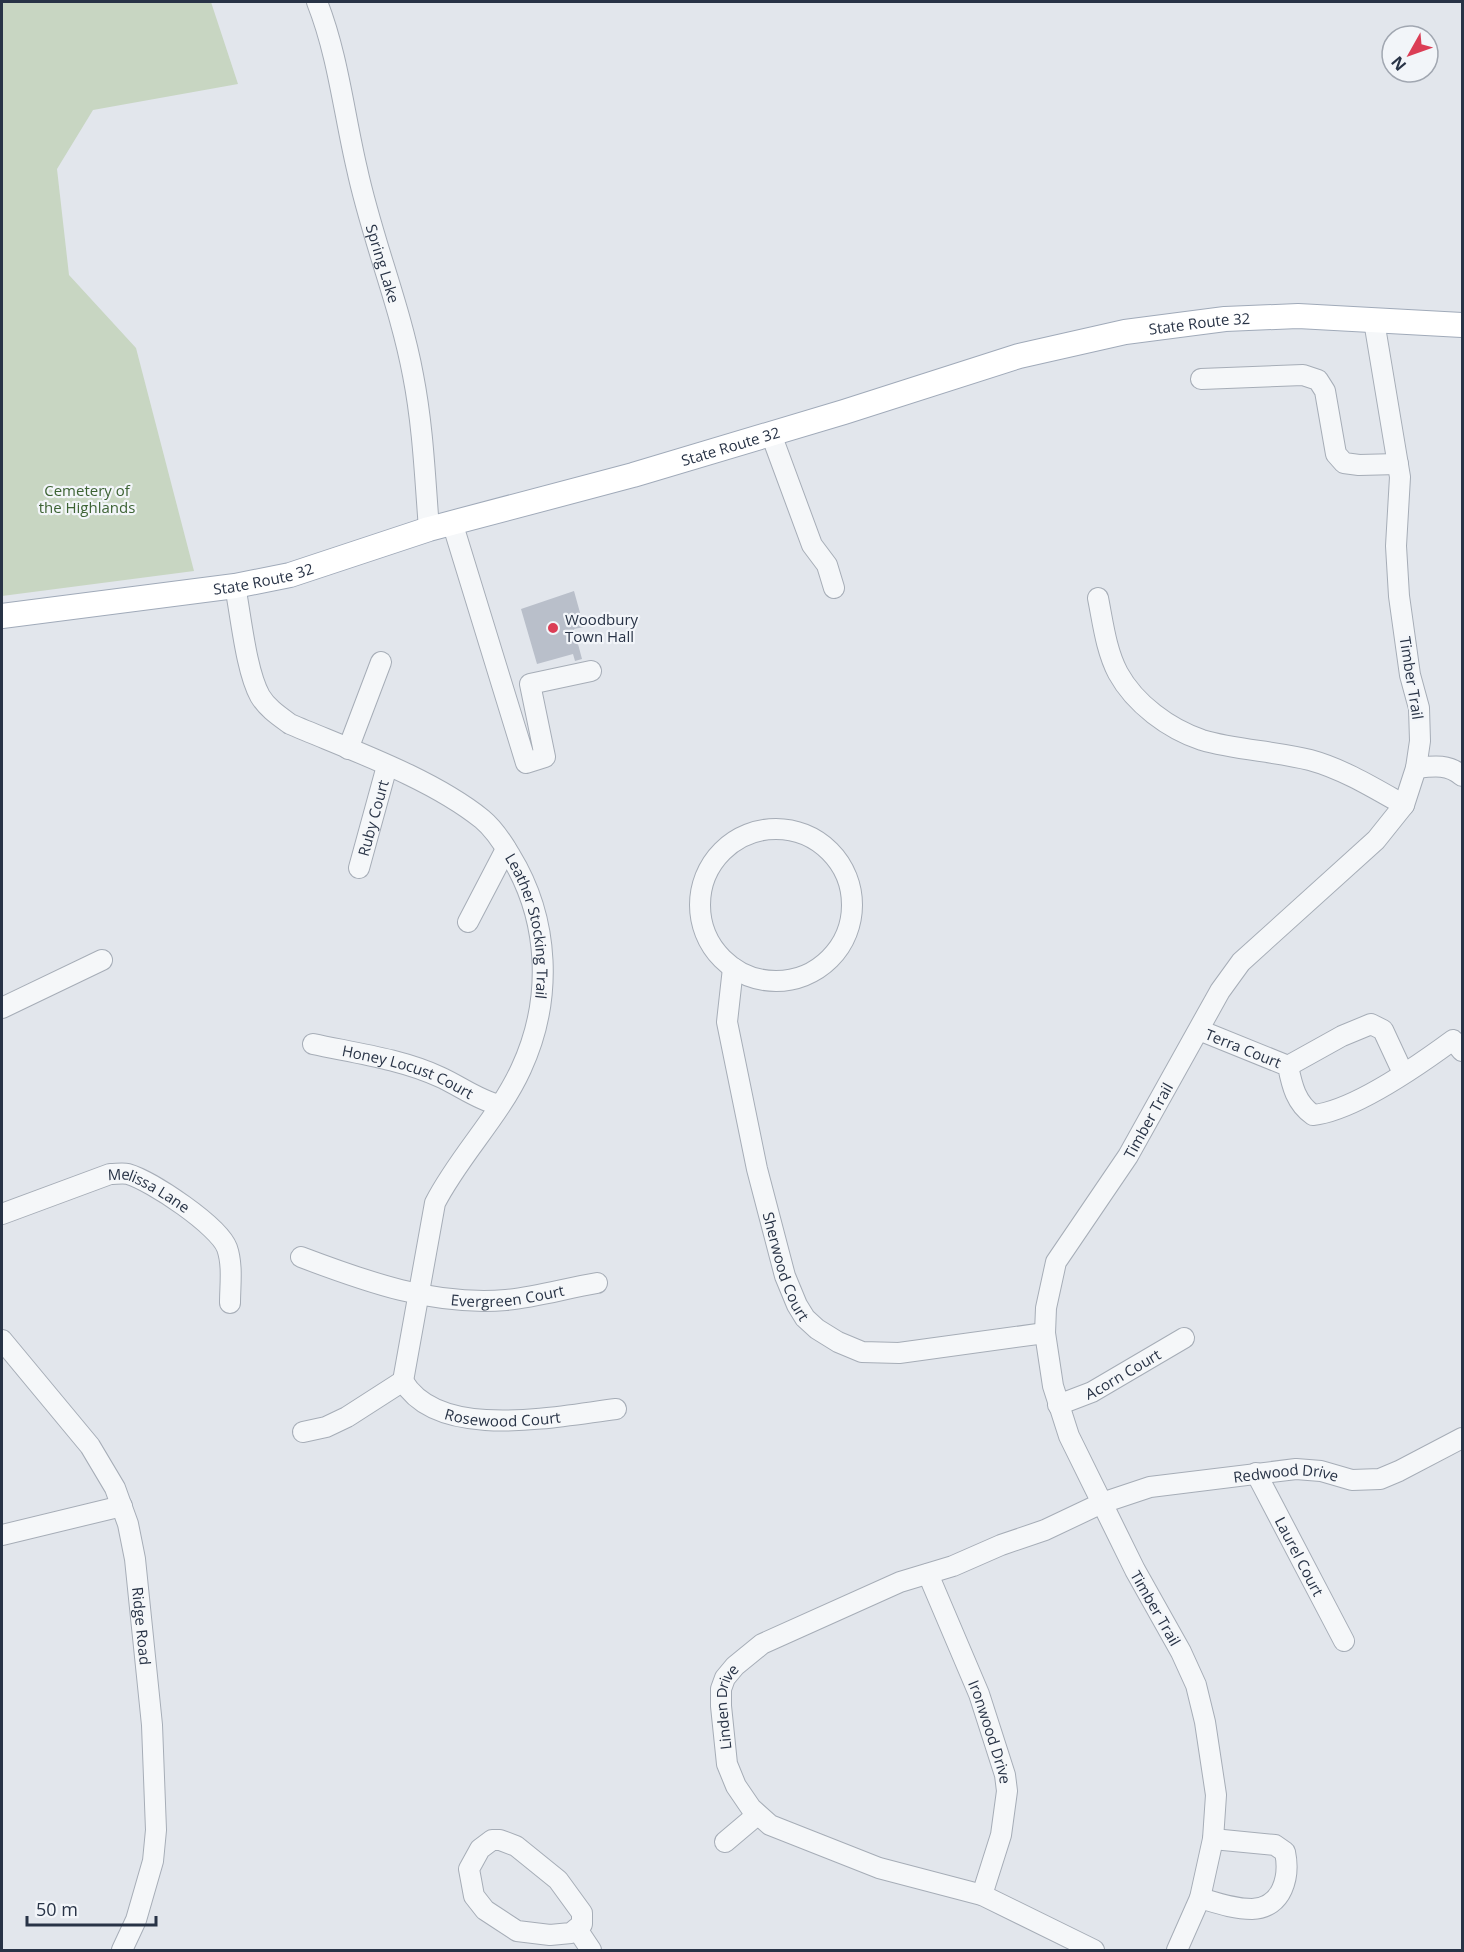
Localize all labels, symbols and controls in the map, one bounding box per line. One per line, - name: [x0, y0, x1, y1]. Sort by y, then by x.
- north arrow: [1380, 24, 1440, 84]
- text: N: [1386, 52, 1411, 76]
- street label: Spring Lake: [362, 222, 405, 305]
- street label: State Route 32: [1147, 308, 1250, 339]
- street label: State Route 32: [679, 422, 782, 470]
- park label: Cemetery of the Highlands: [39, 480, 135, 517]
- street label: State Route 32: [212, 558, 316, 599]
- place label: Woodbury Town Hall: [565, 609, 639, 646]
- marker: Woodbury Town Hall: [546, 621, 560, 635]
- street label: Timber Trail: [1396, 635, 1428, 721]
- street label: Ruby Court: [353, 777, 393, 858]
- street label: Leather Stocking Trail: [501, 849, 553, 1000]
- street label: Terra Court: [1202, 1024, 1285, 1072]
- street label: Honey Locust Court: [340, 1040, 477, 1103]
- street label: Timber Trail: [1119, 1079, 1177, 1162]
- street label: Melissa Lane: [107, 1163, 194, 1217]
- street label: Sherwood Court: [759, 1210, 814, 1324]
- street label: Evergreen Court: [450, 1280, 566, 1311]
- street label: Acorn Court: [1082, 1344, 1164, 1404]
- street label: Rosewood Court: [442, 1403, 562, 1431]
- street label: Redwood Drive: [1232, 1459, 1341, 1487]
- street label: Laurel Court: [1271, 1513, 1329, 1599]
- street label: Timber Trail: [1126, 1567, 1186, 1649]
- street label: Ridge Road: [128, 1586, 156, 1666]
- street label: Linden Drive: [711, 1659, 743, 1751]
- street label: Ironwood Drive: [964, 1677, 1016, 1785]
- scale bar: [27, 1889, 156, 1927]
- text: 50 m: [36, 1897, 78, 1921]

